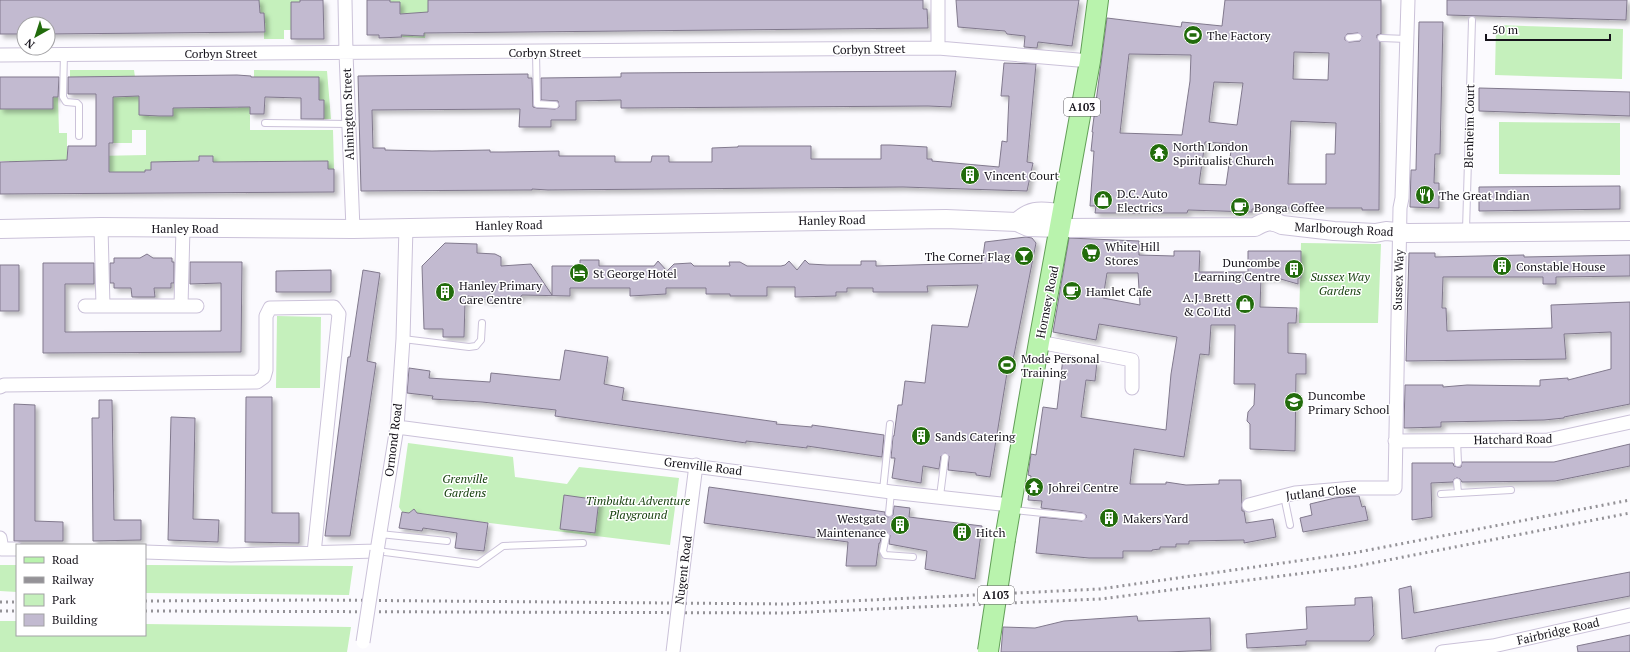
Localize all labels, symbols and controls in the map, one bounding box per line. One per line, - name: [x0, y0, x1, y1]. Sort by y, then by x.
- north arrow: [16, 16, 56, 56]
- scale bar: [1486, 16, 1610, 42]
- text: 50 m: [1492, 22, 1519, 37]
- sports icon: The Factory: [1182, 24, 1204, 46]
- place label: The Factory: [1207, 28, 1271, 43]
- text: N: [22, 35, 37, 52]
- street label: Corbyn Street: [832, 41, 906, 57]
- street label: Corbyn Street: [508, 45, 582, 60]
- street label: Corbyn Street: [184, 46, 258, 61]
- street label: Almington Street: [339, 67, 357, 160]
- street label: Blenheim Court: [1461, 83, 1477, 168]
- road number: A103: [1064, 98, 1100, 116]
- place label: North London Spiritualist Church: [1173, 139, 1274, 168]
- temple icon: North London Spiritualist Church: [1148, 142, 1170, 164]
- building icon: Vincent Court: [959, 164, 981, 186]
- place label: Vincent Court: [984, 168, 1059, 183]
- restaurant icon: The Great Indian: [1414, 184, 1436, 206]
- place label: D.C. Auto Electrics: [1117, 186, 1168, 215]
- place label: The Great Indian: [1439, 188, 1530, 203]
- shop icon: D.C. Auto Electrics: [1092, 189, 1114, 211]
- cafe icon: Bonga Coffee: [1229, 196, 1251, 218]
- place label: Bonga Coffee: [1254, 200, 1325, 215]
- street label: Hanley Road: [798, 212, 866, 228]
- street label: Hanley Road: [475, 217, 543, 233]
- street label: Marlborough Road: [1294, 219, 1394, 239]
- street label: Hanley Road: [151, 221, 219, 236]
- place label: White Hill Stores: [1105, 239, 1160, 268]
- supermarket icon: White Hill Stores: [1080, 242, 1102, 264]
- bar icon: The Corner Flag: [1013, 245, 1035, 267]
- street label: Sussex Way: [1389, 248, 1407, 311]
- place label: The Corner Flag: [925, 249, 1011, 264]
- place label: Duncombe Learning Centre: [1194, 255, 1280, 284]
- building icon: Constable House: [1491, 255, 1513, 277]
- building icon: Duncombe Learning Centre: [1283, 258, 1305, 280]
- place label: Constable House: [1516, 259, 1606, 274]
- hotel icon: St George Hotel: [568, 262, 590, 284]
- street label: Hornsey Road: [1033, 264, 1061, 340]
- place label: St George Hotel: [593, 266, 677, 281]
- park label: Sussex Way Gardens: [1310, 269, 1370, 298]
- place label: Hanley Primary Care Centre: [459, 278, 543, 307]
- cafe icon: Hamlet Cafe: [1061, 280, 1083, 302]
- building icon: Hanley Primary Care Centre: [434, 281, 456, 303]
- place label: Hamlet Cafe: [1086, 284, 1152, 299]
- place label: A.J. Brett & Co Ltd: [1183, 290, 1232, 319]
- shop icon: A.J. Brett & Co Ltd: [1234, 293, 1256, 315]
- place label: Mode Personal Training: [1021, 351, 1100, 380]
- sports icon: Mode Personal Training: [996, 354, 1018, 376]
- place label: Duncombe Primary School: [1308, 388, 1390, 417]
- school or university icon: Duncombe Primary School: [1283, 391, 1305, 413]
- street label: Ormond Road: [381, 402, 405, 478]
- building icon: Sands Catering: [910, 425, 932, 447]
- place label: Sands Catering: [935, 429, 1016, 444]
- street label: Hatchard Road: [1473, 431, 1553, 447]
- street label: Grenville Road: [663, 454, 743, 478]
- park label: Grenville Gardens: [442, 471, 488, 500]
- temple icon: Johrei Centre: [1023, 476, 1045, 498]
- place label: Johrei Centre: [1048, 480, 1119, 495]
- street label: Jutland Close: [1285, 481, 1357, 503]
- park label: Timbuktu Adventure Playground: [586, 493, 691, 522]
- building icon: Makers Yard: [1098, 507, 1120, 529]
- place label: Westgate Maintenance: [817, 511, 886, 540]
- place label: Makers Yard: [1123, 511, 1189, 526]
- building icon: Westgate Maintenance: [889, 514, 911, 536]
- building icon: Hitch: [951, 521, 973, 543]
- place label: Hitch: [976, 525, 1005, 540]
- street label: Nugent Road: [671, 534, 695, 605]
- legend: [16, 544, 146, 636]
- text: Road: [52, 552, 79, 567]
- text: Railway: [52, 572, 95, 587]
- road number: A103: [978, 586, 1014, 604]
- text: Park: [52, 592, 77, 607]
- text: Building: [52, 612, 98, 627]
- street label: Fairbridge Road: [1515, 614, 1601, 648]

